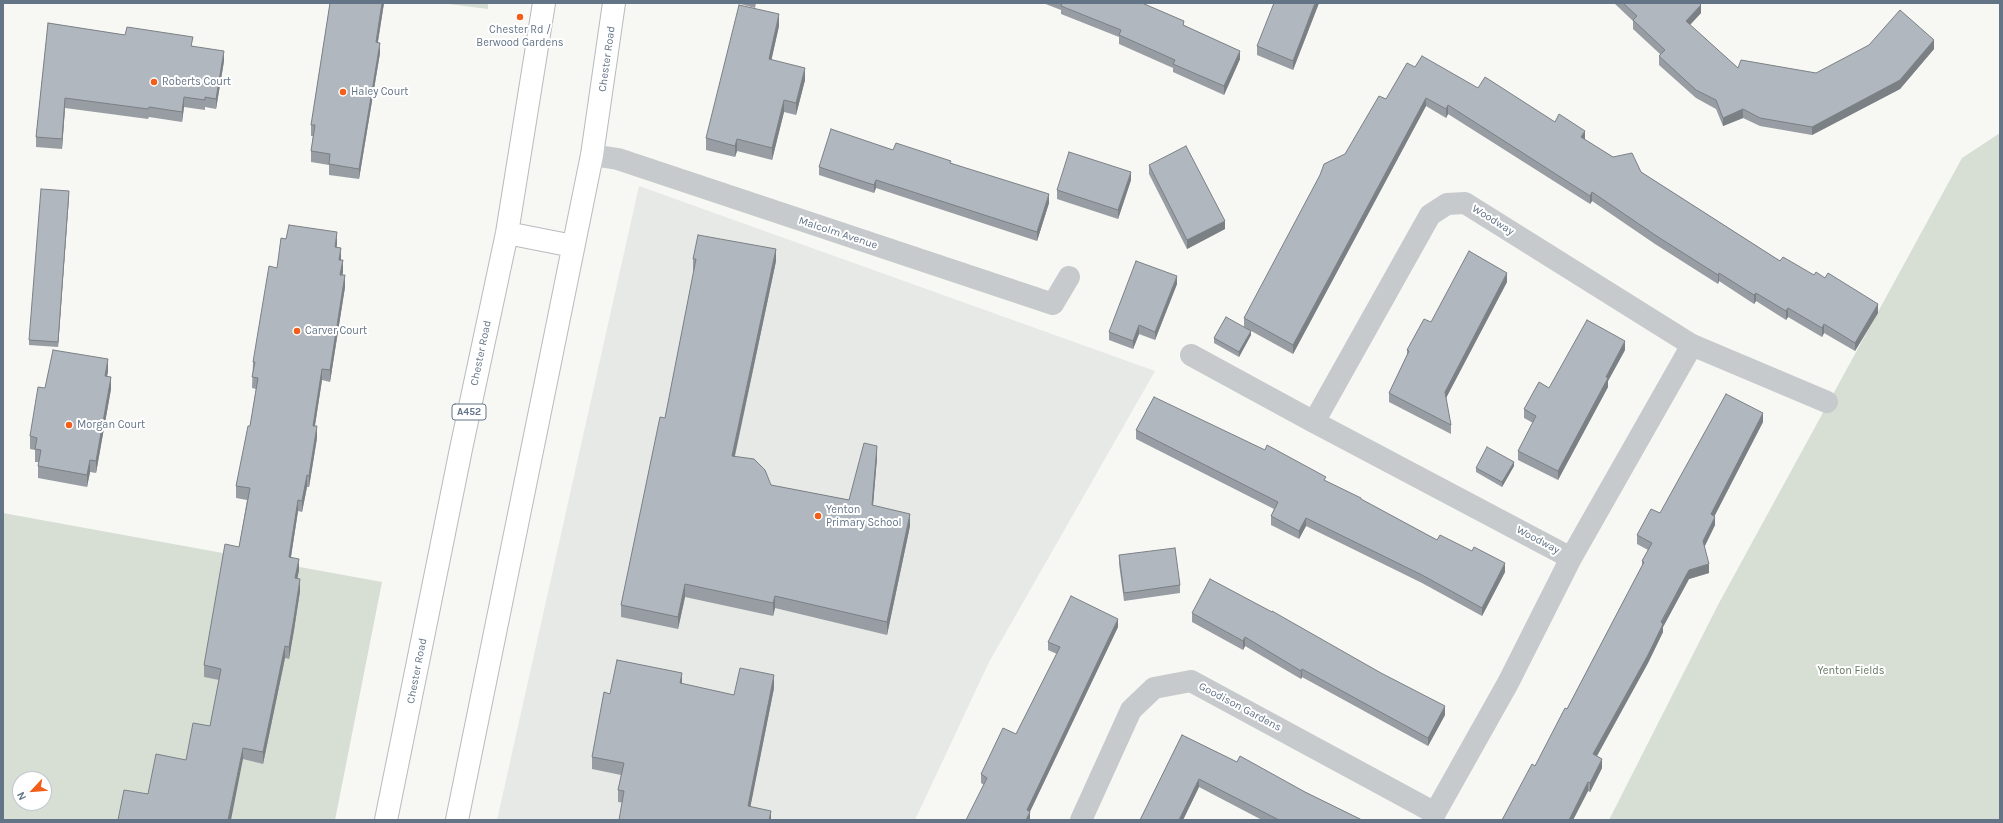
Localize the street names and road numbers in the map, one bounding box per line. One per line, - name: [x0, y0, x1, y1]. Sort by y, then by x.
- street label: Chester Road: [596, 25, 618, 93]
- street label: Woodway: [1470, 202, 1516, 238]
- street label: Malcolm Avenue: [797, 214, 879, 252]
- street label: Chester Road: [468, 319, 494, 387]
- road number: A452: [452, 404, 486, 420]
- street label: Woodway: [1514, 523, 1562, 557]
- street label: Chester Road: [404, 637, 430, 705]
- street label: Goodison Gardens: [1196, 680, 1284, 734]

